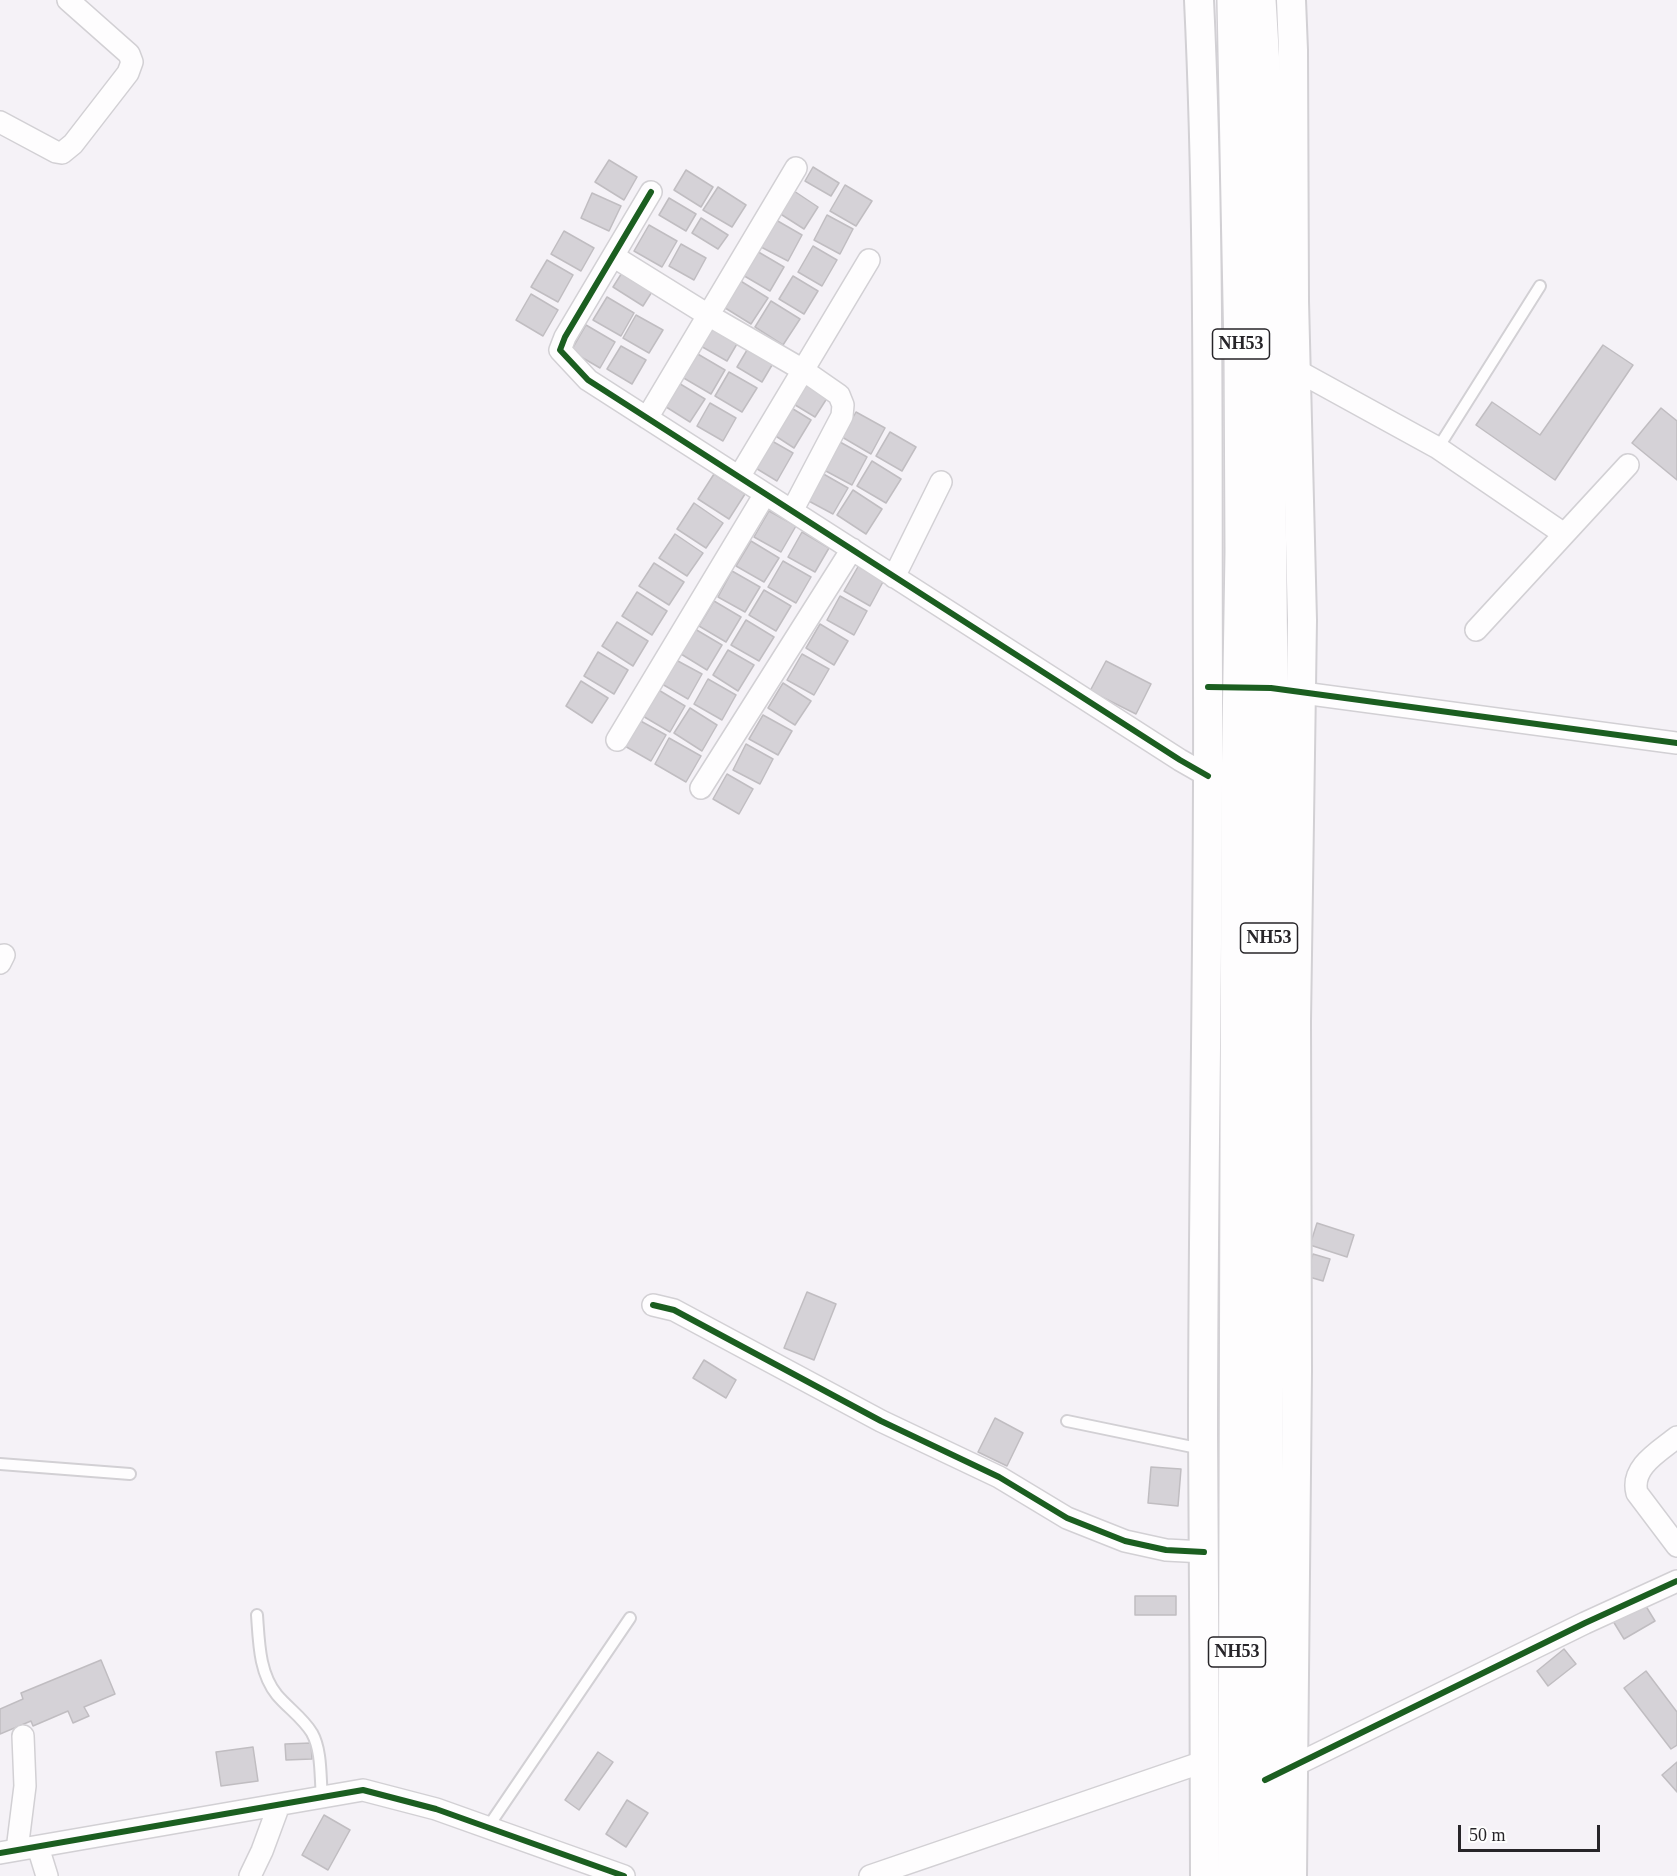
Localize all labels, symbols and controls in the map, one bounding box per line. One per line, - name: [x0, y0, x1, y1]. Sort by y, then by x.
- road number: NH53: [1212, 329, 1270, 359]
- road number: NH53: [1240, 923, 1298, 953]
- road number: NH53: [1208, 1637, 1266, 1667]
- scale bar: [1461, 1813, 1604, 1851]
- text: 50 m: [1469, 1825, 1506, 1845]

